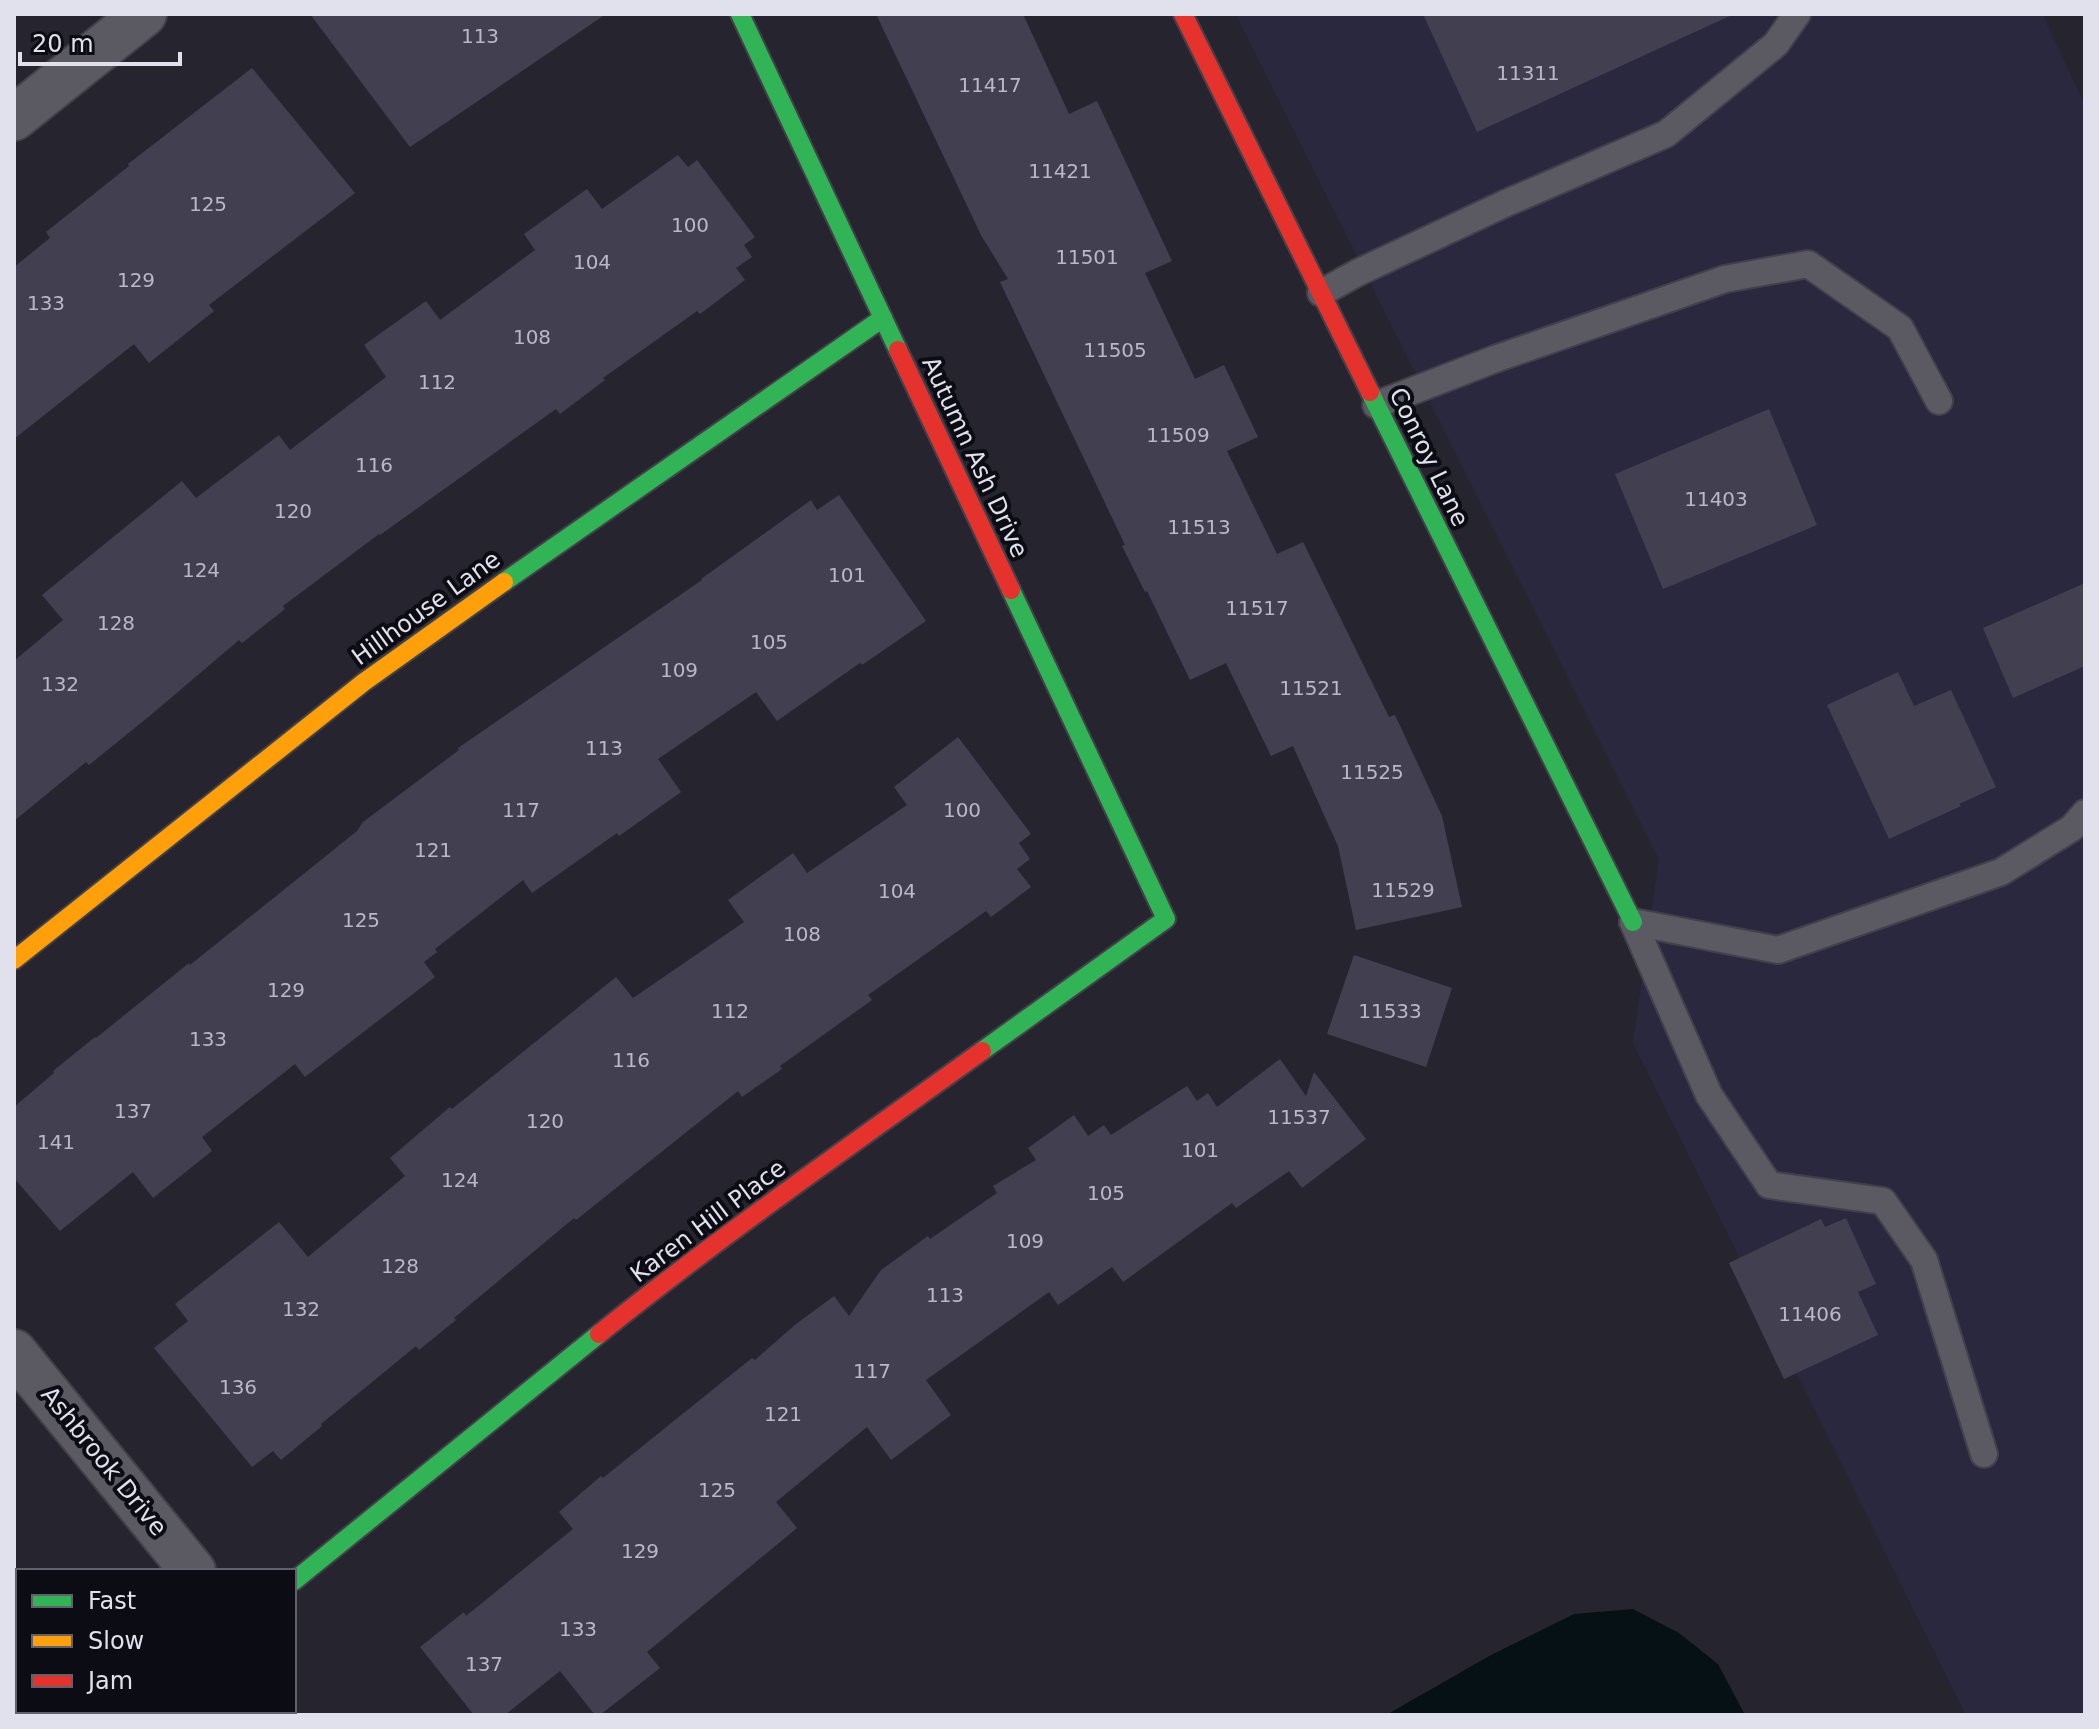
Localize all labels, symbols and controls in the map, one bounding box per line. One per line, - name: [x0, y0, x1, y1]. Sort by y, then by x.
- scale bar: [20, 16, 180, 66]
- house number: 113: [461, 24, 499, 48]
- text: 20 m: [32, 30, 94, 58]
- house number: 11311: [1496, 61, 1560, 85]
- house number: 11417: [958, 73, 1022, 97]
- house number: 11421: [1028, 159, 1092, 183]
- house number: 125: [189, 192, 227, 216]
- house number: 100: [671, 213, 709, 237]
- house number: 11501: [1055, 245, 1119, 269]
- house number: 104: [573, 250, 611, 274]
- house number: 129: [117, 268, 155, 292]
- house number: 133: [27, 291, 65, 315]
- house number: 108: [513, 325, 551, 349]
- house number: 11505: [1083, 338, 1147, 362]
- street label: Autumn Ash Drive: [916, 352, 1034, 562]
- house number: 112: [418, 370, 456, 394]
- street label: Conroy Lane: [1383, 383, 1475, 531]
- house number: 11509: [1146, 423, 1210, 447]
- house number: 116: [355, 453, 393, 477]
- house number: 11403: [1684, 487, 1748, 511]
- house number: 120: [274, 499, 312, 523]
- house number: 11513: [1167, 515, 1231, 539]
- street label: Hillhouse Lane: [347, 545, 505, 671]
- house number: 124: [182, 558, 220, 582]
- house number: 101: [828, 563, 866, 587]
- house number: 11517: [1225, 596, 1289, 620]
- house number: 128: [97, 611, 135, 635]
- house number: 105: [750, 630, 788, 654]
- house number: 109: [660, 658, 698, 682]
- house number: 132: [41, 672, 79, 696]
- house number: 11521: [1279, 676, 1343, 700]
- house number: 113: [585, 736, 623, 760]
- house number: 11525: [1340, 760, 1404, 784]
- house number: 117: [502, 798, 540, 822]
- house number: 100: [943, 798, 981, 822]
- house number: 121: [414, 838, 452, 862]
- house number: 11529: [1371, 878, 1435, 902]
- house number: 104: [878, 879, 916, 903]
- house number: 125: [342, 908, 380, 932]
- house number: 108: [783, 922, 821, 946]
- house number: 129: [267, 978, 305, 1002]
- house number: 112: [711, 999, 749, 1023]
- house number: 11533: [1358, 999, 1422, 1023]
- house number: 133: [189, 1027, 227, 1051]
- house number: 116: [612, 1048, 650, 1072]
- house number: 137: [114, 1099, 152, 1123]
- house number: 11537: [1267, 1105, 1331, 1129]
- house number: 120: [526, 1109, 564, 1133]
- house number: 141: [37, 1130, 75, 1154]
- house number: 101: [1181, 1138, 1219, 1162]
- street label: Karen Hill Place: [625, 1154, 791, 1288]
- house number: 124: [441, 1168, 479, 1192]
- house number: 105: [1087, 1181, 1125, 1205]
- house number: 109: [1006, 1229, 1044, 1253]
- house number: 128: [381, 1254, 419, 1278]
- house number: 113: [926, 1283, 964, 1307]
- house number: 132: [282, 1297, 320, 1321]
- house number: 11406: [1778, 1302, 1842, 1326]
- house number: 117: [853, 1359, 891, 1383]
- house number: 136: [219, 1375, 257, 1399]
- street label: Ashbrook Drive: [35, 1381, 173, 1541]
- house number: 121: [764, 1402, 802, 1426]
- house number: 125: [698, 1478, 736, 1502]
- house number: 129: [621, 1539, 659, 1563]
- legend: [16, 1569, 296, 1713]
- text: Fast: [88, 1587, 136, 1615]
- house number: 133: [559, 1617, 597, 1641]
- text: Slow: [88, 1627, 144, 1655]
- house number: 137: [465, 1652, 503, 1676]
- text: Jam: [86, 1667, 133, 1695]

